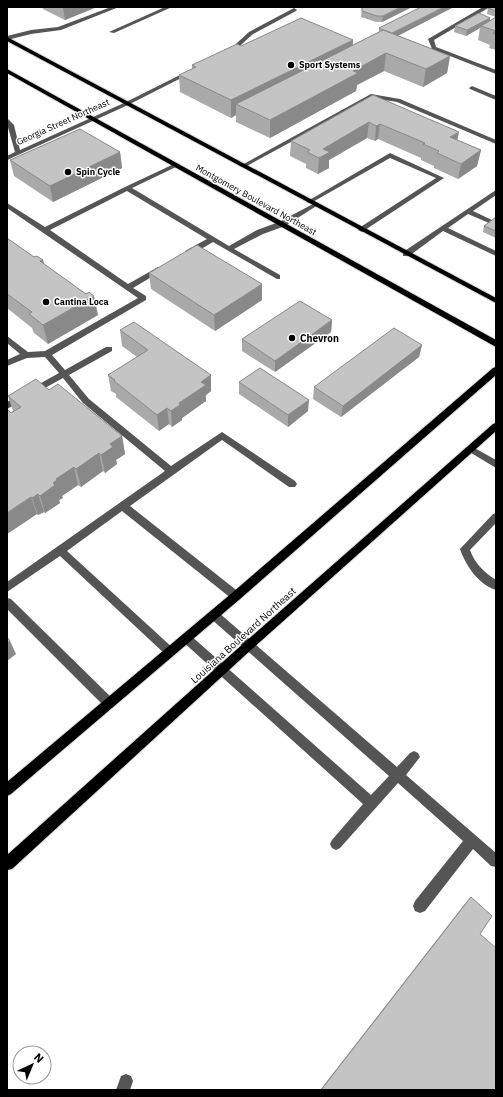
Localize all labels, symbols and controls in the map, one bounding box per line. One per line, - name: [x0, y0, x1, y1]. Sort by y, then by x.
- place label: Sport Systems: [299, 59, 361, 70]
- marker: Sport Systems: [286, 60, 296, 70]
- street label: Georgia Street Northeast: [15, 96, 111, 147]
- street label: Montgomery Boulevard Northeast: [194, 162, 319, 237]
- place label: Spin Cycle: [76, 166, 120, 177]
- marker: Spin Cycle: [63, 167, 73, 177]
- place label: Cantina Loca: [54, 296, 109, 307]
- marker: Cantina Loca: [41, 297, 51, 307]
- place label: Chevron: [300, 332, 339, 345]
- marker: Chevron: [287, 333, 297, 343]
- street label: Louisiana Boulevard Northeast: [188, 584, 299, 686]
- north arrow: [12, 1045, 52, 1085]
- text: N: [31, 1050, 47, 1066]

